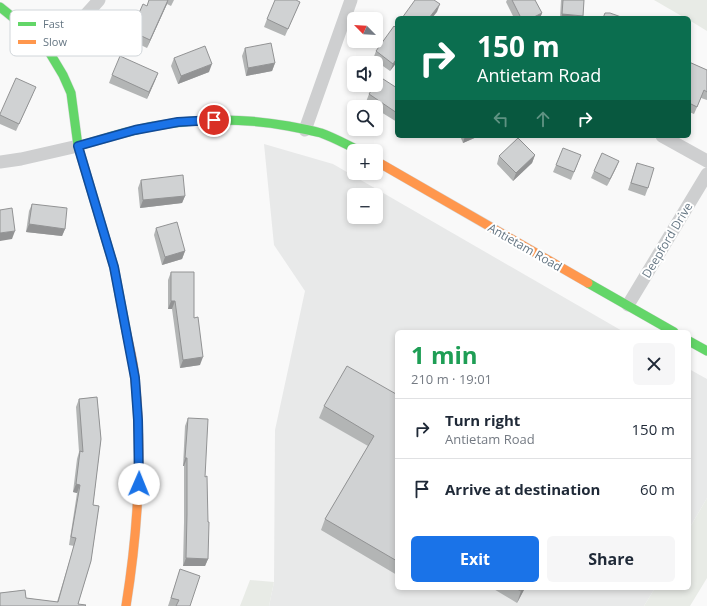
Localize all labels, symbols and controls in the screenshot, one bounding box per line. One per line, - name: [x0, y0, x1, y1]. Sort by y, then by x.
- legend: [10, 10, 142, 56]
- north arrow: [347, 12, 383, 48]
- map controls: [347, 12, 383, 224]
- text: Fast: [43, 16, 64, 31]
- text: 150 m: [477, 27, 560, 65]
- icon: right: [411, 32, 463, 84]
- text: Slow: [43, 34, 67, 49]
- button: sound: [347, 56, 383, 92]
- text: Antietam Road: [477, 63, 601, 87]
- button: search: [347, 100, 383, 136]
- pin: [197, 103, 231, 137]
- icon: left: [490, 108, 512, 130]
- icon: ahead: [532, 108, 554, 130]
- icon: right: [574, 108, 596, 130]
- icon: arrive: [203, 109, 225, 131]
- button: +: [347, 144, 383, 180]
- button: −: [347, 188, 383, 224]
- street label: Deepford Drive: [638, 199, 696, 281]
- street label: Antietam Road: [485, 219, 565, 275]
- text: 1 min: [411, 338, 478, 371]
- button: close: [633, 343, 675, 385]
- text: 210 m · 19:01: [411, 370, 492, 388]
- text: Turn right: [445, 410, 520, 430]
- icon: right: [411, 418, 433, 440]
- text: 150 m: [631, 419, 675, 439]
- text: Antietam Road: [445, 430, 535, 448]
- position arrow: [118, 463, 160, 505]
- icon: arrive: [411, 478, 433, 500]
- text: Arrive at destination: [445, 479, 600, 499]
- text: 60 m: [640, 479, 675, 499]
- button: Exit: [411, 536, 539, 582]
- button: Share: [547, 536, 675, 582]

